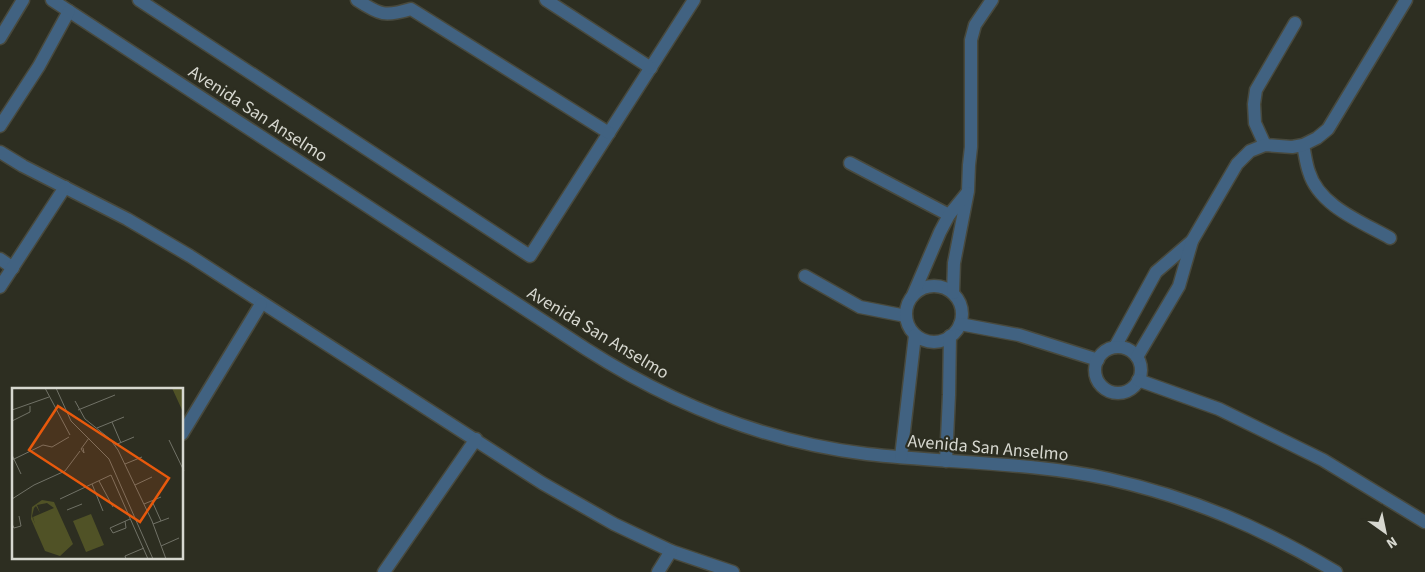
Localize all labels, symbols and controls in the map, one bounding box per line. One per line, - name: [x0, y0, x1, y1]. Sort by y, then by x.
- street label: Avenida San Anselmo: [184, 60, 332, 168]
- street label: Avenida San Anselmo: [522, 281, 674, 385]
- inset map: [12, 388, 184, 560]
- street label: Avenida San Anselmo: [907, 429, 1069, 467]
- north arrow: [1360, 507, 1410, 557]
- text: N: [1382, 531, 1401, 553]

